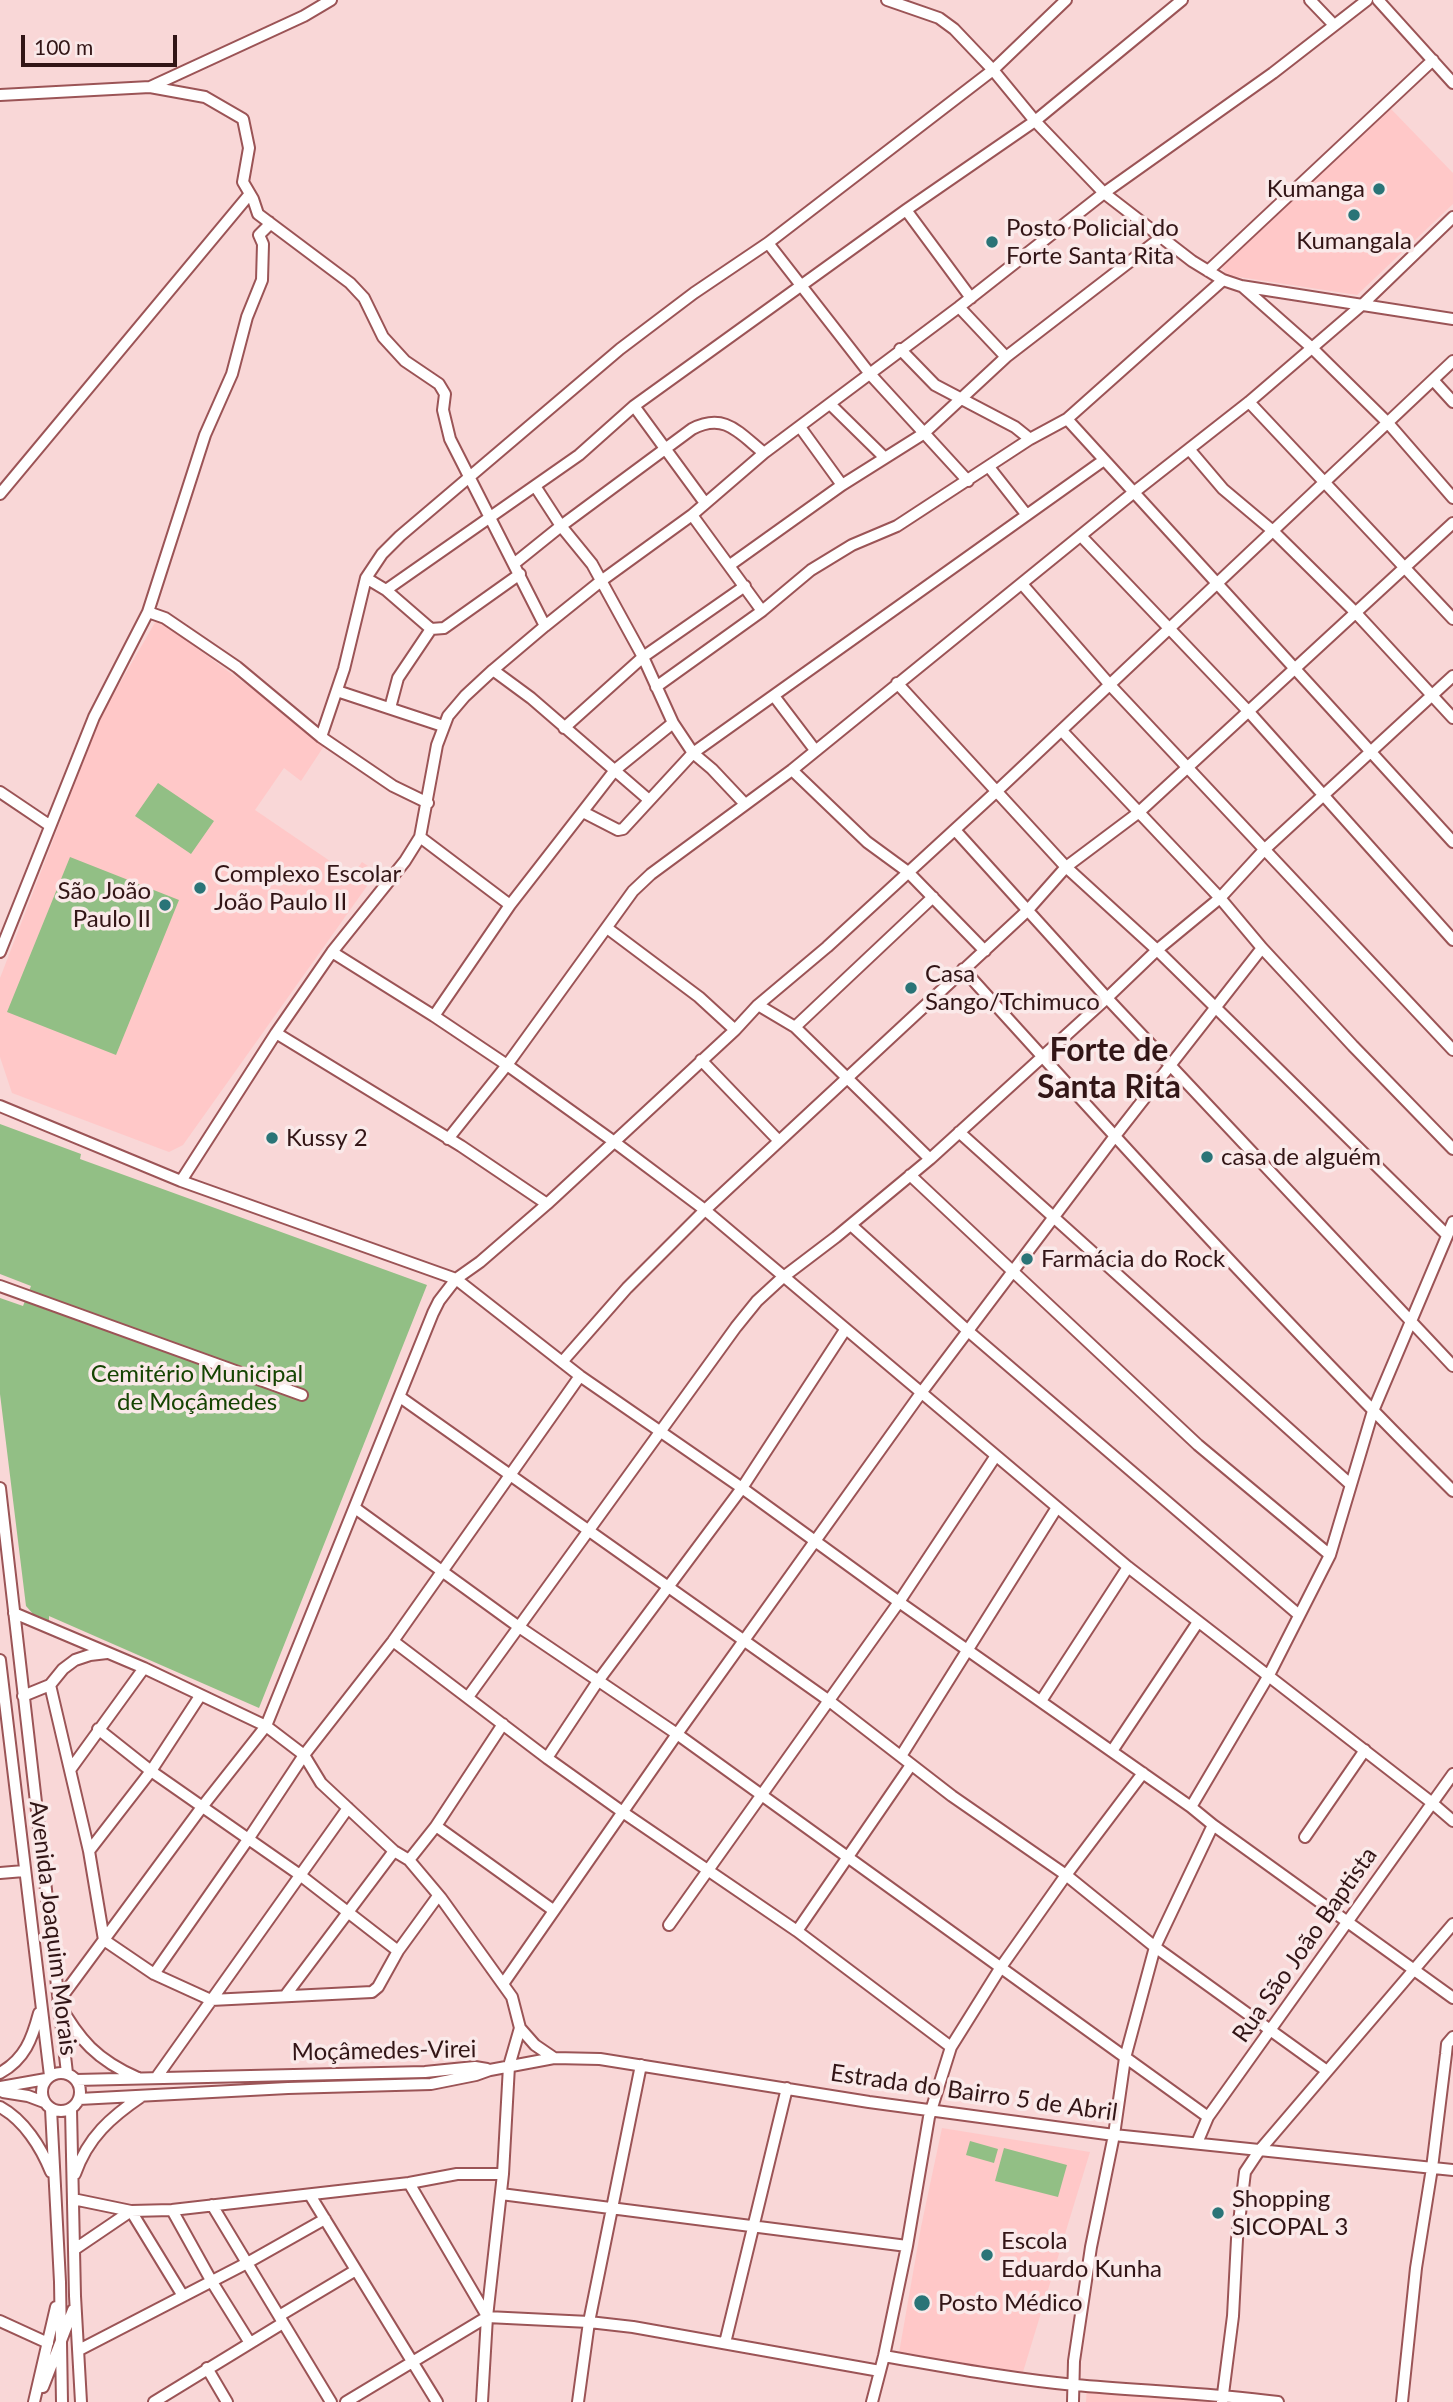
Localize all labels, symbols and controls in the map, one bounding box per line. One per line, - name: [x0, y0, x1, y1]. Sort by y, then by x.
- scale bar: [24, 21, 180, 65]
- text: 100 m: [34, 34, 93, 59]
- place label: Kumanga: [1267, 175, 1365, 203]
- marker: Kumanga: [1371, 181, 1387, 197]
- marker: Kumangala: [1346, 207, 1362, 223]
- place label: Posto Policial do Forte Santa Rita: [1006, 214, 1179, 270]
- place label: Kumangala: [1296, 227, 1412, 255]
- marker: Posto Policial do Forte Santa Rita: [984, 234, 1000, 250]
- place label: Complexo Escolar João Paulo II: [214, 860, 401, 916]
- place label: São João Paulo II: [58, 877, 151, 933]
- marker: Complexo Escolar João Paulo II: [192, 880, 208, 896]
- marker: São João Paulo II: [157, 897, 173, 913]
- place label: Casa Sango/Tchimuco: [925, 960, 1100, 1016]
- marker: Casa Sango/Tchimuco: [903, 980, 919, 996]
- district label: Forte de Santa Rita: [1037, 1032, 1181, 1107]
- place label: Kussy 2: [286, 1124, 368, 1152]
- marker: Kussy 2: [264, 1130, 280, 1146]
- place label: casa de alguém: [1221, 1143, 1381, 1171]
- marker: casa de alguém: [1199, 1149, 1215, 1165]
- place label: Farmácia do Rock: [1041, 1245, 1225, 1273]
- marker: Farmácia do Rock: [1019, 1251, 1035, 1267]
- park label: Cemitério Municipal de Moçâmedes: [91, 1360, 303, 1416]
- street label: Avenida Joaquim Morais: [23, 1799, 83, 2057]
- street label: Rua São João Baptista: [1227, 1842, 1383, 2048]
- street label: Moçâmedes-Virei: [291, 2035, 477, 2067]
- street label: Estrada do Bairro 5 de Abril: [829, 2059, 1119, 2127]
- place label: Shopping SICOPAL 3: [1232, 2185, 1348, 2241]
- marker: Shopping SICOPAL 3: [1210, 2205, 1226, 2221]
- place label: Escola Eduardo Kunha: [1001, 2227, 1162, 2283]
- marker: Escola Eduardo Kunha: [979, 2247, 995, 2263]
- place label: Posto Médico: [938, 2289, 1083, 2317]
- marker: Posto Médico: [912, 2293, 932, 2313]

